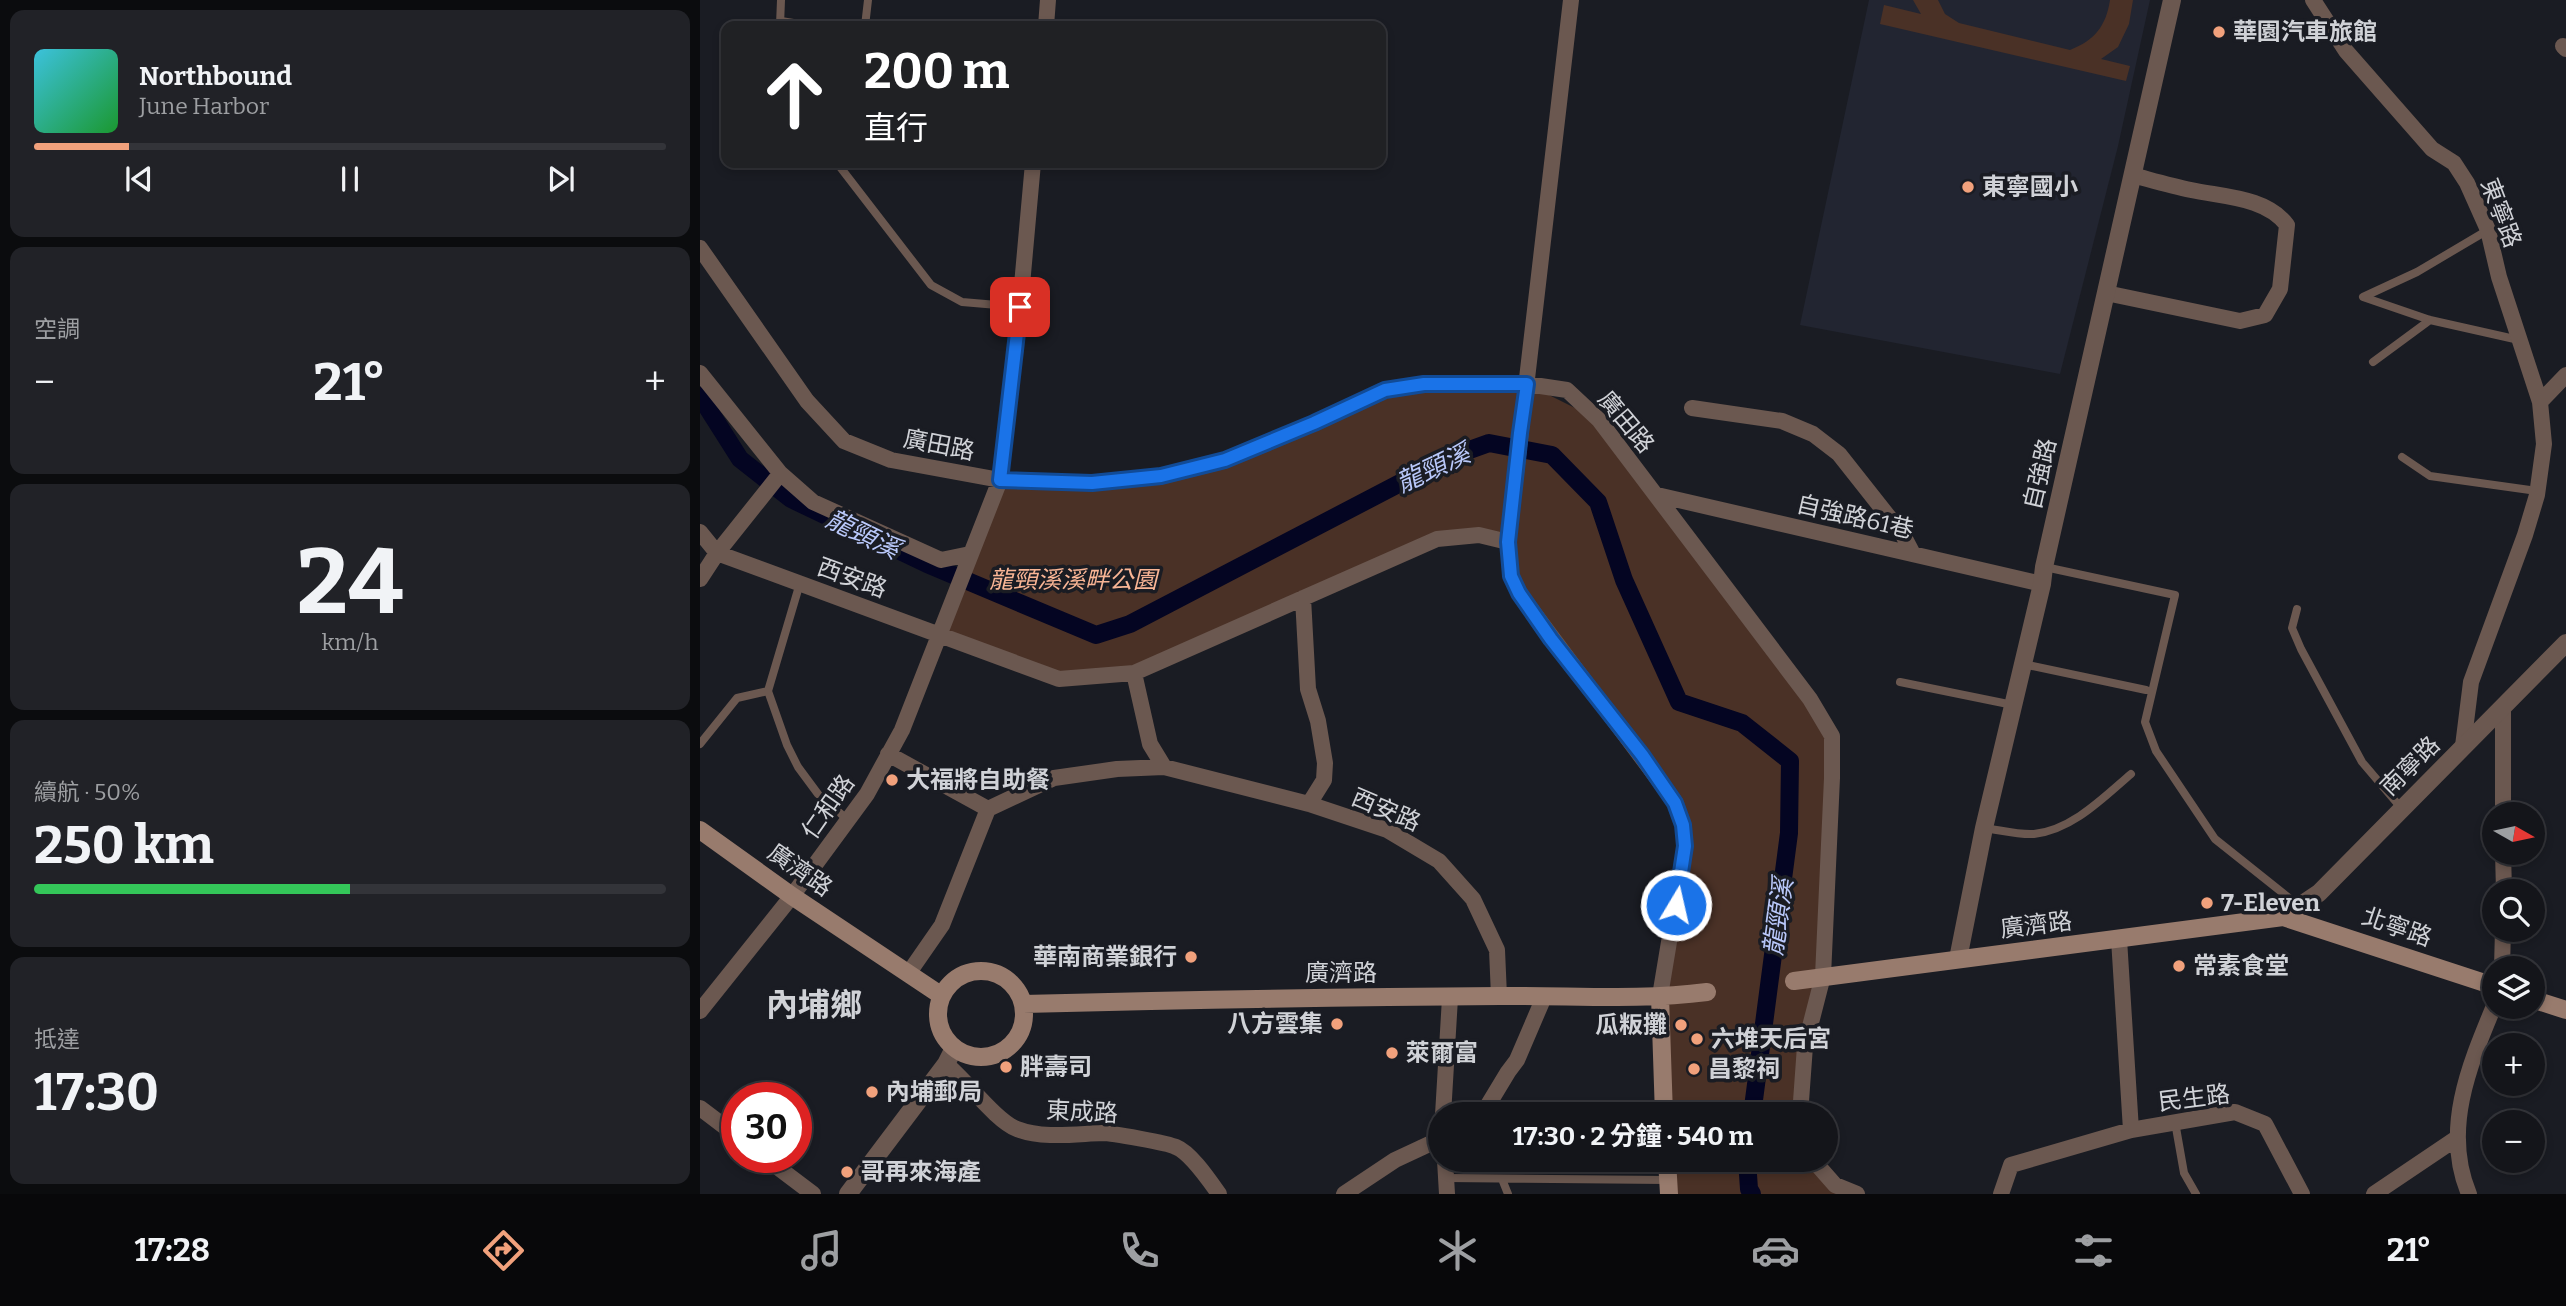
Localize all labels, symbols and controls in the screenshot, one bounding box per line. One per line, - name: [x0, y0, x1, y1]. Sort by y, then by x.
- place label: 華園汽車旅館: [2233, 18, 2377, 46]
- marker: 華園汽車旅館: [2211, 24, 2227, 40]
- text: 200 m: [864, 42, 1009, 101]
- icon: ahead: [749, 49, 840, 140]
- text: Northbound: [139, 61, 292, 92]
- text: June Harbor: [139, 92, 269, 120]
- text: 直行: [864, 109, 928, 147]
- icon: previous: [120, 160, 158, 198]
- icon: pause: [331, 160, 369, 198]
- icon: next: [542, 160, 580, 198]
- place label: 東寧國小: [1982, 173, 2078, 201]
- street label: 東寧路: [2475, 174, 2527, 252]
- marker: 東寧國小: [1960, 179, 1976, 195]
- pin: [990, 277, 1050, 337]
- icon: arrive: [1001, 288, 1039, 326]
- text: 空調: [34, 315, 80, 343]
- text: 21°: [313, 351, 386, 414]
- text: −: [34, 359, 55, 405]
- text: +: [644, 359, 666, 405]
- street label: 廣田路: [1592, 385, 1660, 459]
- street label: 廣田路: [901, 424, 977, 466]
- water label: 龍頸溪: [1391, 436, 1479, 499]
- street label: 自強路: [2018, 436, 2062, 512]
- street label: 自強路61巷: [1794, 490, 1916, 544]
- water label: 龍頸溪: [821, 503, 908, 567]
- text: 24: [297, 528, 403, 637]
- street label: 西安路: [813, 553, 891, 603]
- park label: 龍頸溪溪畔公園: [989, 566, 1160, 594]
- text: km/h: [322, 628, 378, 656]
- street label: 南寧路: [2375, 731, 2445, 801]
- place label: 大福將自助餐: [906, 766, 1050, 794]
- street label: 仁和路: [796, 769, 860, 845]
- marker: 大福將自助餐: [884, 772, 900, 788]
- text: 續航 · 50%: [34, 778, 141, 806]
- street label: 西安路: [1347, 783, 1425, 837]
- north arrow: [2482, 802, 2544, 864]
- map controls: [2482, 802, 2545, 1173]
- text: 250 km: [34, 814, 214, 877]
- street label: 廣濟路: [762, 838, 838, 902]
- position arrow: [1639, 868, 1713, 942]
- water label: 龍頸溪: [1758, 872, 1800, 958]
- button: search: [2482, 879, 2545, 942]
- place label: 7-Eleven: [2221, 889, 2320, 917]
- marker: 7-Eleven: [2199, 895, 2215, 911]
- street label: 北寧路: [2358, 902, 2436, 952]
- street label: 廣濟路: [1999, 907, 2073, 943]
- place label: 華南商業銀行: [1033, 943, 1177, 971]
- marker: 華南商業銀行: [1183, 949, 1199, 965]
- place label: 常素食堂: [2193, 952, 2289, 980]
- button: layers: [2482, 956, 2545, 1019]
- marker: 常素食堂: [2171, 958, 2187, 974]
- street label: 廣濟路: [1305, 959, 1377, 987]
- district label: 內埔鄉: [766, 986, 862, 1024]
- place label: 八方雲集: [1227, 1010, 1323, 1038]
- place label: 瓜粄攤: [1595, 1011, 1667, 1039]
- marker: 八方雲集: [1329, 1016, 1345, 1032]
- marker: 瓜粄攤: [1673, 1017, 1689, 1033]
- text: 抵達: [34, 1025, 80, 1053]
- place label: 六堆天后宮: [1711, 1025, 1831, 1053]
- marker: 六堆天后宮: [1689, 1031, 1705, 1047]
- button: +: [2482, 1033, 2545, 1096]
- place label: 萊爾富: [1406, 1039, 1478, 1067]
- marker: 萊爾富: [1384, 1045, 1400, 1061]
- place label: 胖壽司: [1020, 1053, 1092, 1081]
- place label: 昌黎祠: [1708, 1055, 1780, 1083]
- marker: 胖壽司: [998, 1059, 1014, 1075]
- text: 17:30: [34, 1061, 159, 1124]
- marker: 昌黎祠: [1686, 1061, 1702, 1077]
- place label: 內埔郵局: [886, 1078, 982, 1106]
- street label: 民生路: [2157, 1080, 2231, 1116]
- speed limit sign: 30: [721, 1082, 812, 1173]
- marker: 內埔郵局: [864, 1084, 880, 1100]
- street label: 東成路: [1045, 1096, 1119, 1128]
- button: −: [2482, 1110, 2545, 1173]
- text: 17:30 · 2 分鐘 · 540 m: [1513, 1121, 1753, 1152]
- place label: 哥再來海產: [861, 1158, 981, 1186]
- marker: 哥再來海產: [839, 1164, 855, 1180]
- icon: directions: [479, 1226, 528, 1275]
- icon: music: [797, 1226, 846, 1275]
- icon: phone: [1115, 1226, 1164, 1275]
- icon: climate: [1433, 1226, 1482, 1275]
- icon: car: [1751, 1226, 1800, 1275]
- icon: filters: [2069, 1226, 2118, 1275]
- text: 17:28: [134, 1231, 210, 1269]
- text: 21°: [2387, 1231, 2431, 1269]

